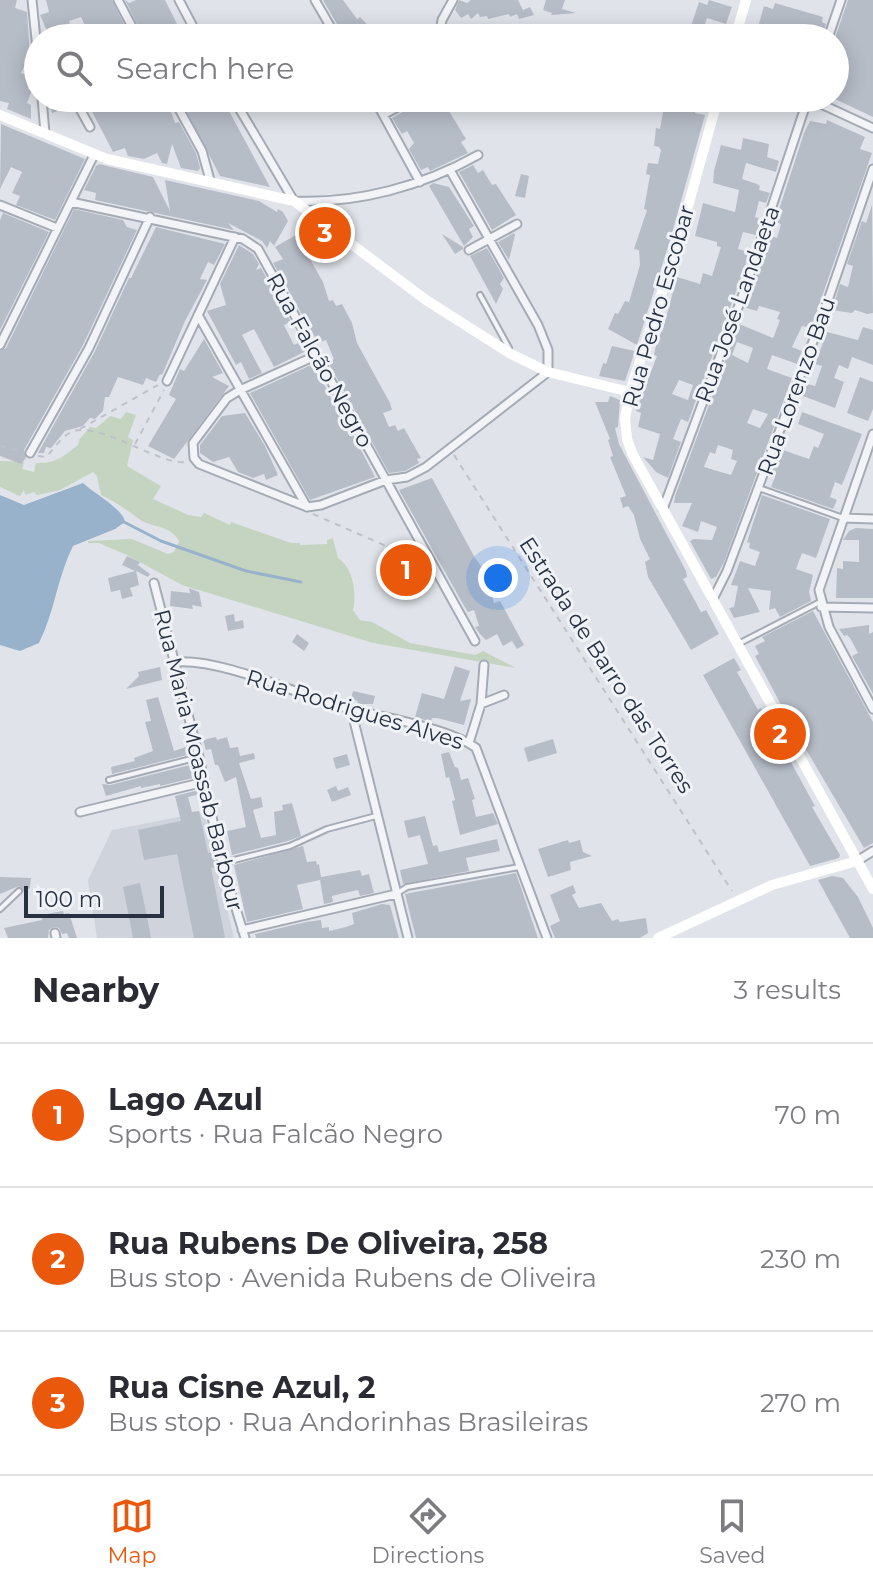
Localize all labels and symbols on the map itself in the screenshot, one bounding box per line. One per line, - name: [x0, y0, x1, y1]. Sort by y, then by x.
- street label: Rua Pedro Escobar: [617, 202, 700, 410]
- street label: Rua José Landaeta: [689, 202, 786, 406]
- pin: 3: [299, 203, 351, 263]
- street label: Rua Falcão Negro: [260, 268, 379, 452]
- street label: Rua Lorenzo Bau: [752, 293, 841, 479]
- street label: Estrada de Barro das Torres: [514, 532, 700, 799]
- pin: 1: [380, 540, 432, 600]
- your location: [478, 558, 518, 598]
- street label: Rua Maria Moassab Barbour: [148, 606, 249, 914]
- street label: Rua Rodrigues Alves: [243, 664, 467, 755]
- pin: 2: [754, 704, 806, 764]
- scale bar: [24, 882, 164, 918]

